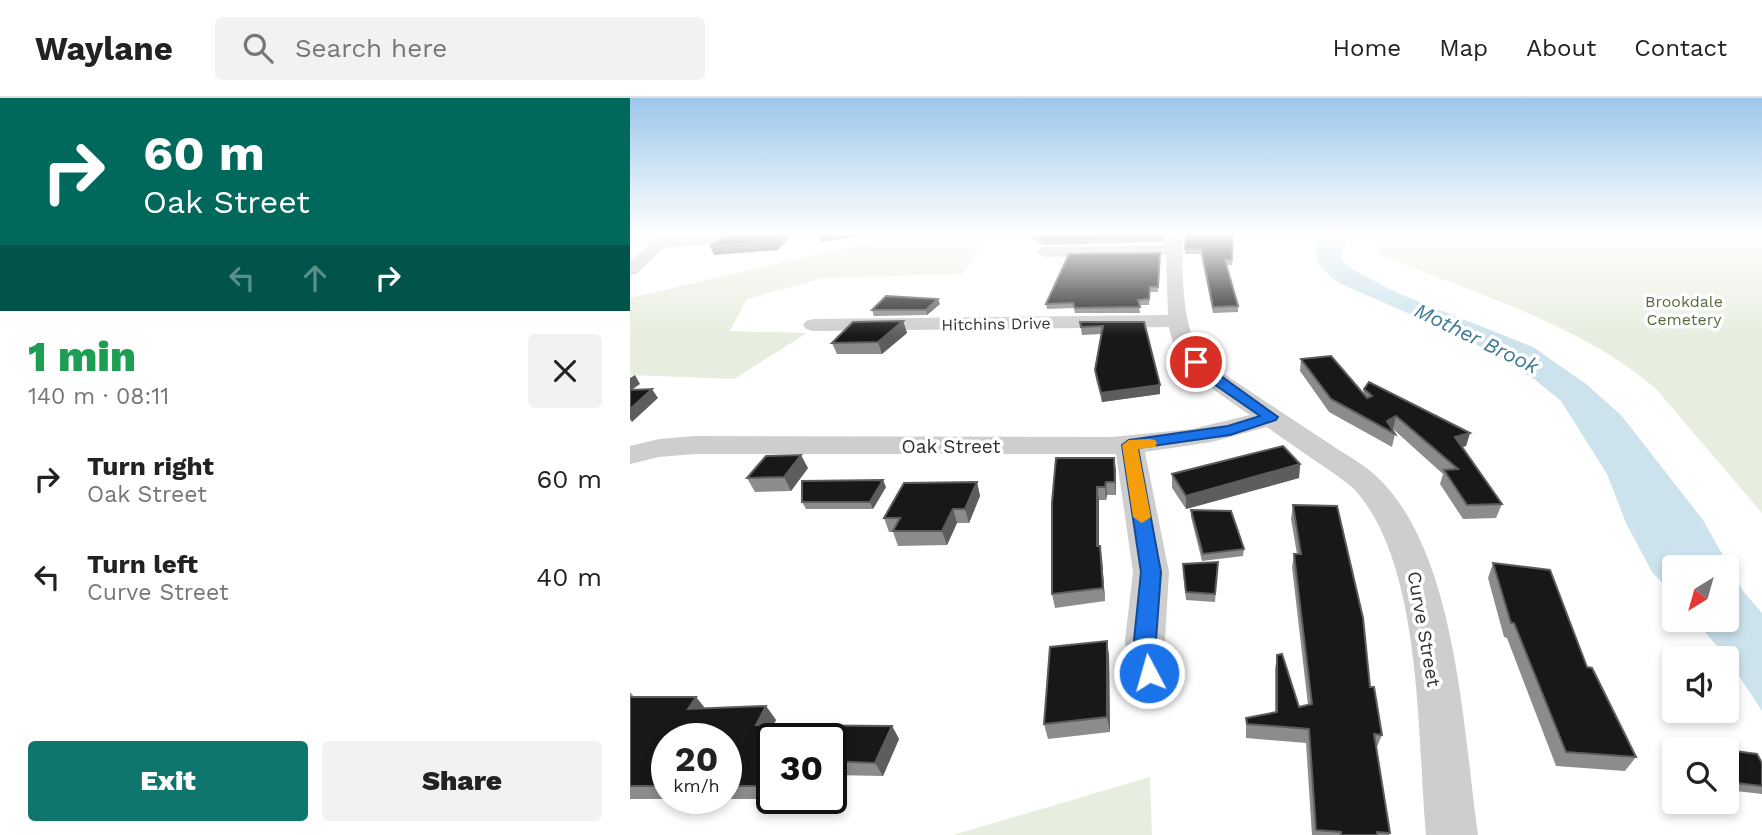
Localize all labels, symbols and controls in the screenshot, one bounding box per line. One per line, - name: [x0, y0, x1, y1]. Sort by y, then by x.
- search box: [215, 17, 705, 80]
- text: Waylane: [35, 29, 173, 68]
- icon: search: [239, 29, 277, 67]
- text: Search here: [295, 33, 447, 63]
- text: Home: [1333, 34, 1401, 62]
- text: Map: [1439, 34, 1488, 62]
- text: About: [1526, 34, 1596, 62]
- text: Contact: [1634, 34, 1727, 62]
- text: 60 m: [143, 124, 265, 182]
- icon: right: [28, 126, 119, 217]
- text: Oak Street: [143, 183, 310, 221]
- icon: left: [223, 259, 261, 297]
- icon: ahead: [296, 259, 334, 297]
- icon: right: [369, 259, 407, 297]
- park label: Brookdale Cemetery: [1645, 292, 1723, 329]
- water label: Mother Brook: [1411, 297, 1544, 379]
- street label: Hitchins Drive: [941, 314, 1051, 334]
- text: 1 min: [28, 332, 136, 381]
- pin: [1166, 332, 1226, 392]
- button: close: [528, 334, 602, 408]
- icon: arrive: [1177, 343, 1215, 381]
- text: 140 m · 08:11: [28, 383, 169, 410]
- street label: Oak Street: [902, 435, 1001, 458]
- text: Turn right: [87, 451, 214, 481]
- icon: right: [28, 460, 66, 498]
- text: 60 m: [536, 464, 602, 494]
- text: Oak Street: [87, 481, 207, 508]
- text: Turn left: [87, 549, 198, 579]
- north arrow: [1662, 555, 1740, 632]
- map controls: [1662, 555, 1739, 814]
- icon: left: [28, 558, 66, 596]
- text: 40 m: [536, 562, 602, 592]
- street label: Curve Street: [1403, 569, 1445, 689]
- text: Curve Street: [87, 579, 229, 606]
- position arrow: [1112, 636, 1186, 710]
- button: sound: [1662, 646, 1739, 723]
- speed limit sign: 30: [756, 723, 847, 814]
- button: search: [1662, 737, 1739, 814]
- text: 20: [675, 738, 718, 780]
- button: Exit: [28, 741, 308, 821]
- button: Share: [322, 741, 602, 821]
- text: km/h: [673, 775, 720, 796]

